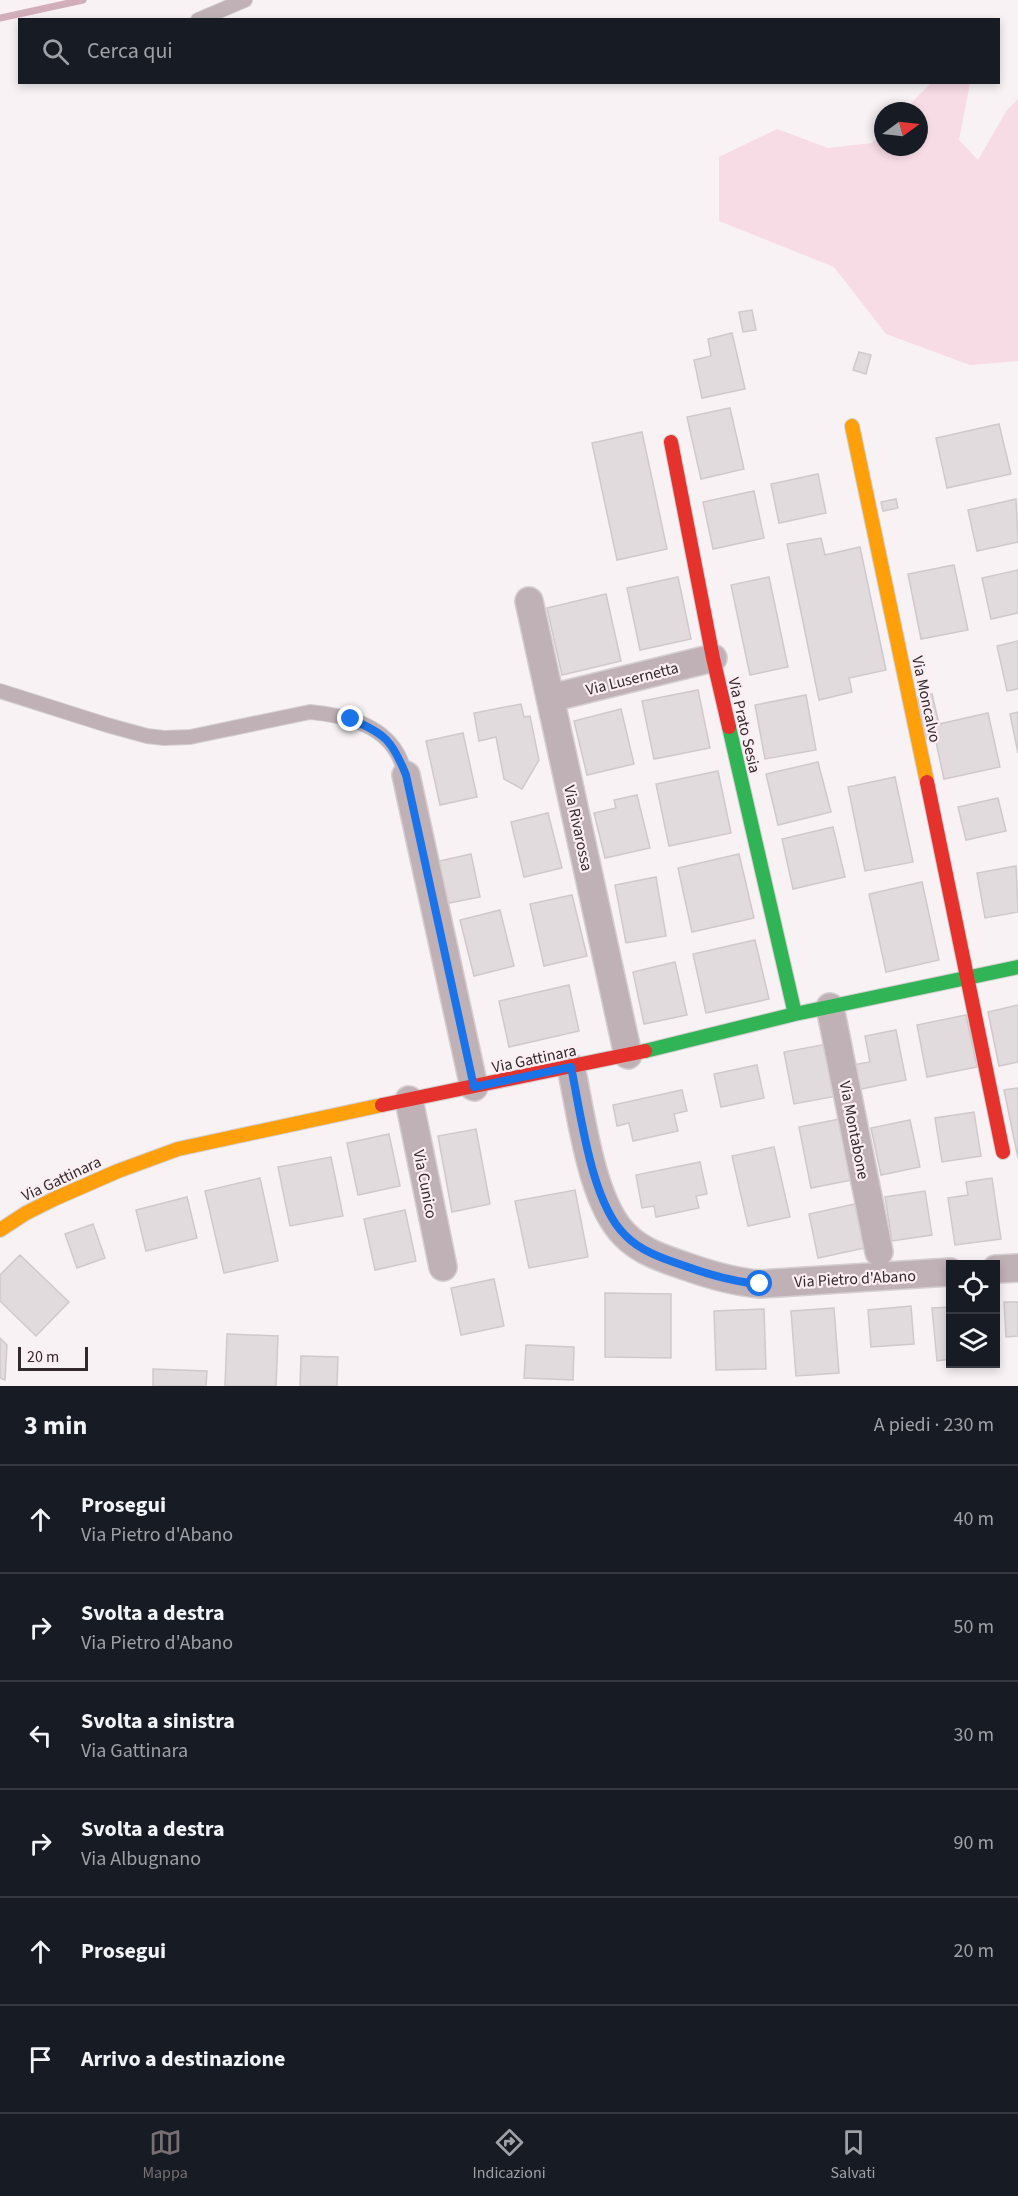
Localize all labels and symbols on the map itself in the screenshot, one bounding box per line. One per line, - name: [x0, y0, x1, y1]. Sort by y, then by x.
- north arrow: [874, 102, 928, 156]
- street label: Via Moncalvo: [906, 654, 946, 744]
- street label: Via Lusernetta: [584, 657, 681, 701]
- street label: Via Prato Sesia: [722, 675, 766, 775]
- route end: [337, 705, 363, 731]
- street label: Via Rivarossa: [558, 783, 598, 873]
- street label: Via Gattinara: [490, 1039, 578, 1079]
- street label: Via Montabone: [834, 1079, 874, 1181]
- street label: Via Cunico: [408, 1148, 442, 1220]
- street label: Via Gattinara: [18, 1151, 105, 1207]
- street label: Via Pietro d'Abano: [794, 1265, 916, 1293]
- route start: [746, 1270, 772, 1296]
- scale bar: [18, 1344, 88, 1372]

